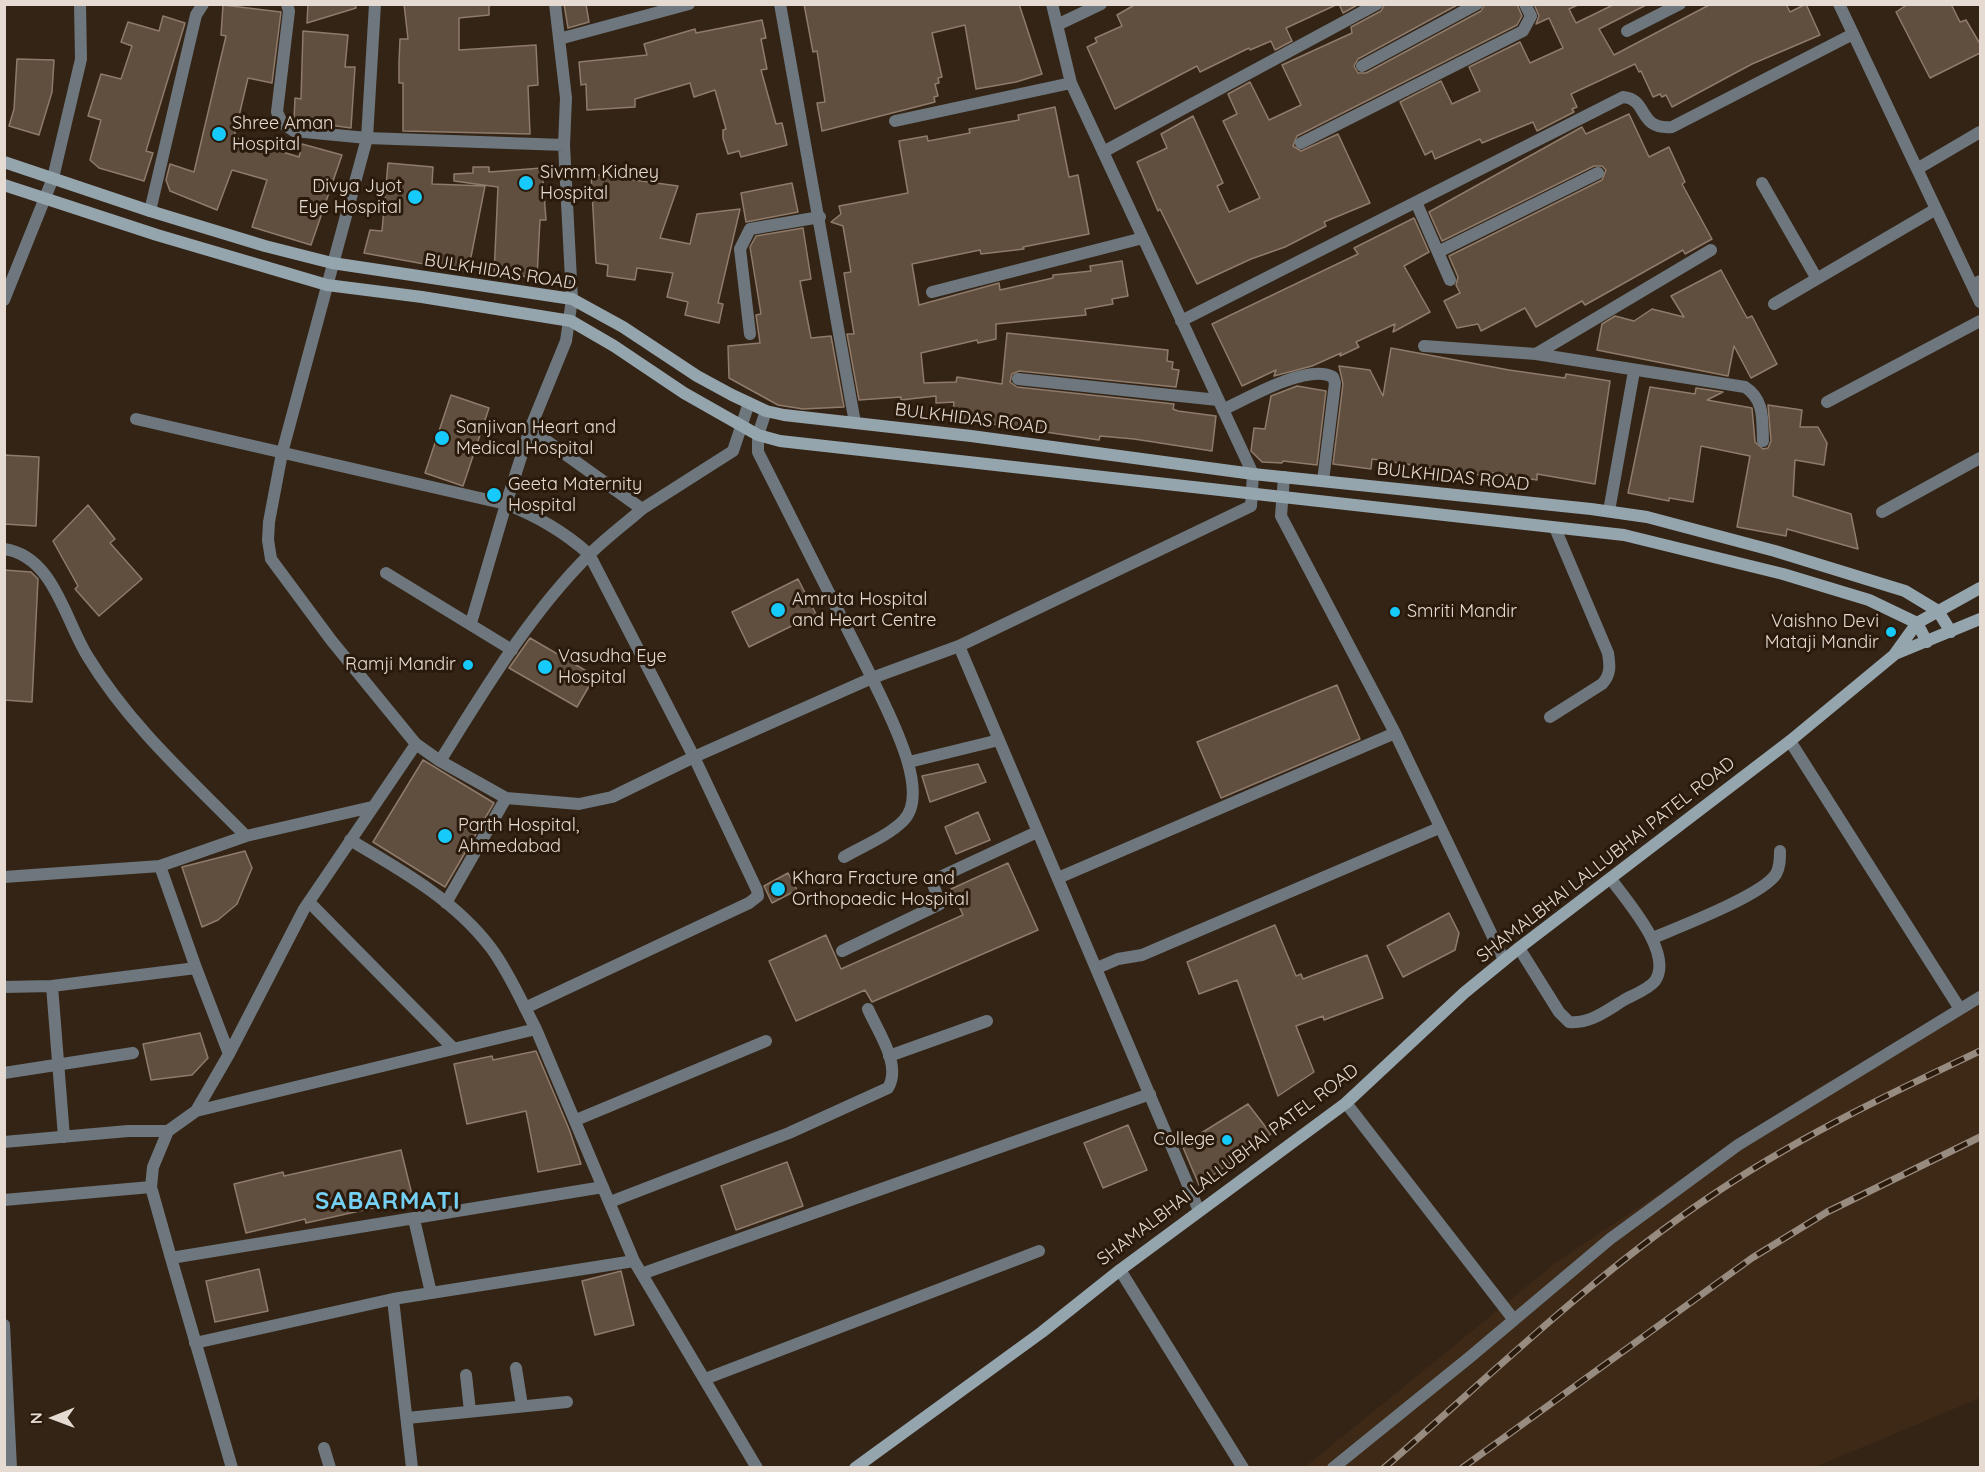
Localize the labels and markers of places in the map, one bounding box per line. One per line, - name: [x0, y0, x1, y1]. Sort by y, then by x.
- place label: Shree Aman Hospital: [232, 113, 334, 156]
- marker: Shree Aman Hospital: [210, 125, 228, 143]
- place label: Sivmm Kidney Hospital: [540, 162, 659, 204]
- marker: Sivmm Kidney Hospital: [517, 174, 535, 192]
- place label: Divya Jyot Eye Hospital: [299, 176, 402, 219]
- marker: Divya Jyot Eye Hospital: [406, 188, 424, 206]
- place label: Sanjivan Heart and Medical Hospital: [456, 417, 616, 460]
- marker: Sanjivan Heart and Medical Hospital: [433, 429, 451, 447]
- place label: Geeta Maternity Hospital: [508, 474, 642, 516]
- marker: Geeta Maternity Hospital: [485, 486, 503, 504]
- place label: Amruta Hospital and Heart Centre: [792, 589, 936, 632]
- marker: Amruta Hospital and Heart Centre: [769, 601, 787, 619]
- place label: Smriti Mandir: [1407, 601, 1517, 623]
- marker: Smriti Mandir: [1388, 605, 1402, 619]
- place label: Vaishno Devi Mataji Mandir: [1765, 611, 1879, 654]
- marker: Vaishno Devi Mataji Mandir: [1884, 625, 1898, 639]
- place label: Vasudha Eye Hospital: [558, 646, 667, 688]
- place label: Ramji Mandir: [345, 654, 456, 676]
- marker: Ramji Mandir: [461, 658, 475, 672]
- marker: Vasudha Eye Hospital: [536, 658, 554, 676]
- place label: Parth Hospital, Ahmedabad: [458, 815, 579, 858]
- marker: Parth Hospital, Ahmedabad: [436, 827, 454, 845]
- place label: Khara Fracture and Orthopaedic Hospital: [792, 868, 969, 910]
- marker: Khara Fracture and Orthopaedic Hospital: [769, 880, 787, 898]
- place label: College: [1153, 1129, 1215, 1151]
- marker: College: [1220, 1133, 1234, 1147]

